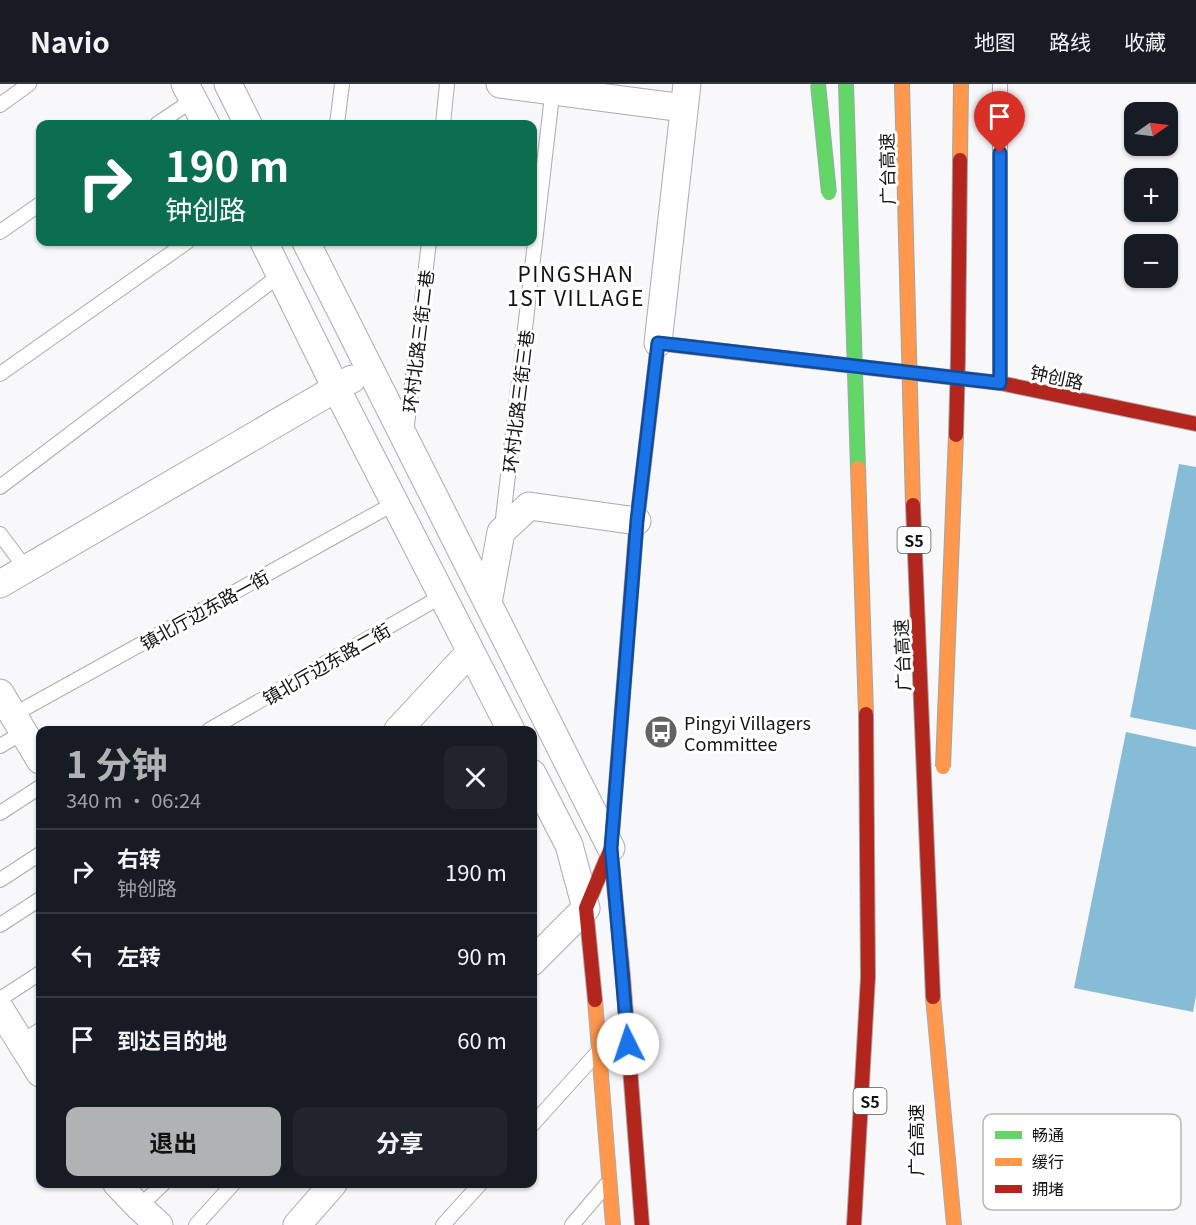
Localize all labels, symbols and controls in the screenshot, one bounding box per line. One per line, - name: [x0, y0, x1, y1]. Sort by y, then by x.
- text: Navio: [30, 21, 110, 61]
- text: 地图: [974, 26, 1016, 56]
- text: 路线: [1049, 26, 1091, 56]
- text: 收藏: [1124, 26, 1166, 56]
- pin: [974, 91, 1025, 153]
- icon: arrive: [983, 100, 1016, 133]
- north arrow: [1124, 102, 1178, 156]
- map controls: [1124, 102, 1178, 288]
- text: 190 m: [165, 133, 289, 194]
- street label: 广台高速: [872, 133, 900, 205]
- icon: right: [66, 144, 144, 222]
- button: +: [1124, 168, 1178, 222]
- text: 钟创路: [165, 189, 246, 228]
- button: −: [1124, 234, 1178, 288]
- district label: PINGSHAN 1ST VILLAGE: [507, 258, 645, 312]
- street label: 环村北路三街二巷: [395, 268, 439, 414]
- street label: 环村北路三街三巷: [495, 328, 539, 474]
- street label: 钟创路: [1028, 358, 1086, 394]
- road number: S5: [898, 527, 930, 553]
- street label: 镇北厅边东路一街: [135, 563, 273, 655]
- street label: 镇北厅边东路二街: [257, 616, 395, 710]
- street label: 广台高速: [887, 619, 915, 691]
- place label: Pingyi Villagers Committee: [684, 709, 811, 756]
- bus stop icon: Pingyi Villagers Committee: [643, 714, 679, 750]
- text: 1 分钟: [66, 736, 167, 788]
- button: close: [444, 746, 507, 809]
- text: 340 m · 06:24: [66, 785, 201, 814]
- text: 右转: [117, 841, 161, 873]
- icon: right: [66, 855, 99, 888]
- text: 190 m: [445, 855, 507, 887]
- text: 钟创路: [117, 873, 177, 902]
- icon: left: [66, 939, 99, 972]
- text: 左转: [117, 939, 161, 971]
- text: 90 m: [457, 939, 507, 971]
- position arrow: [596, 1012, 660, 1076]
- icon: arrive: [66, 1023, 99, 1056]
- text: 到达目的地: [117, 1023, 227, 1055]
- text: 60 m: [457, 1023, 507, 1055]
- road number: S5: [854, 1088, 886, 1114]
- street label: 广台高速: [902, 1104, 928, 1176]
- button: 退出: [66, 1107, 281, 1176]
- button: 分享: [293, 1107, 507, 1176]
- legend: [983, 1114, 1181, 1210]
- text: 畅通: [1032, 1122, 1064, 1146]
- text: 缓行: [1032, 1149, 1064, 1173]
- text: 拥堵: [1032, 1176, 1064, 1200]

